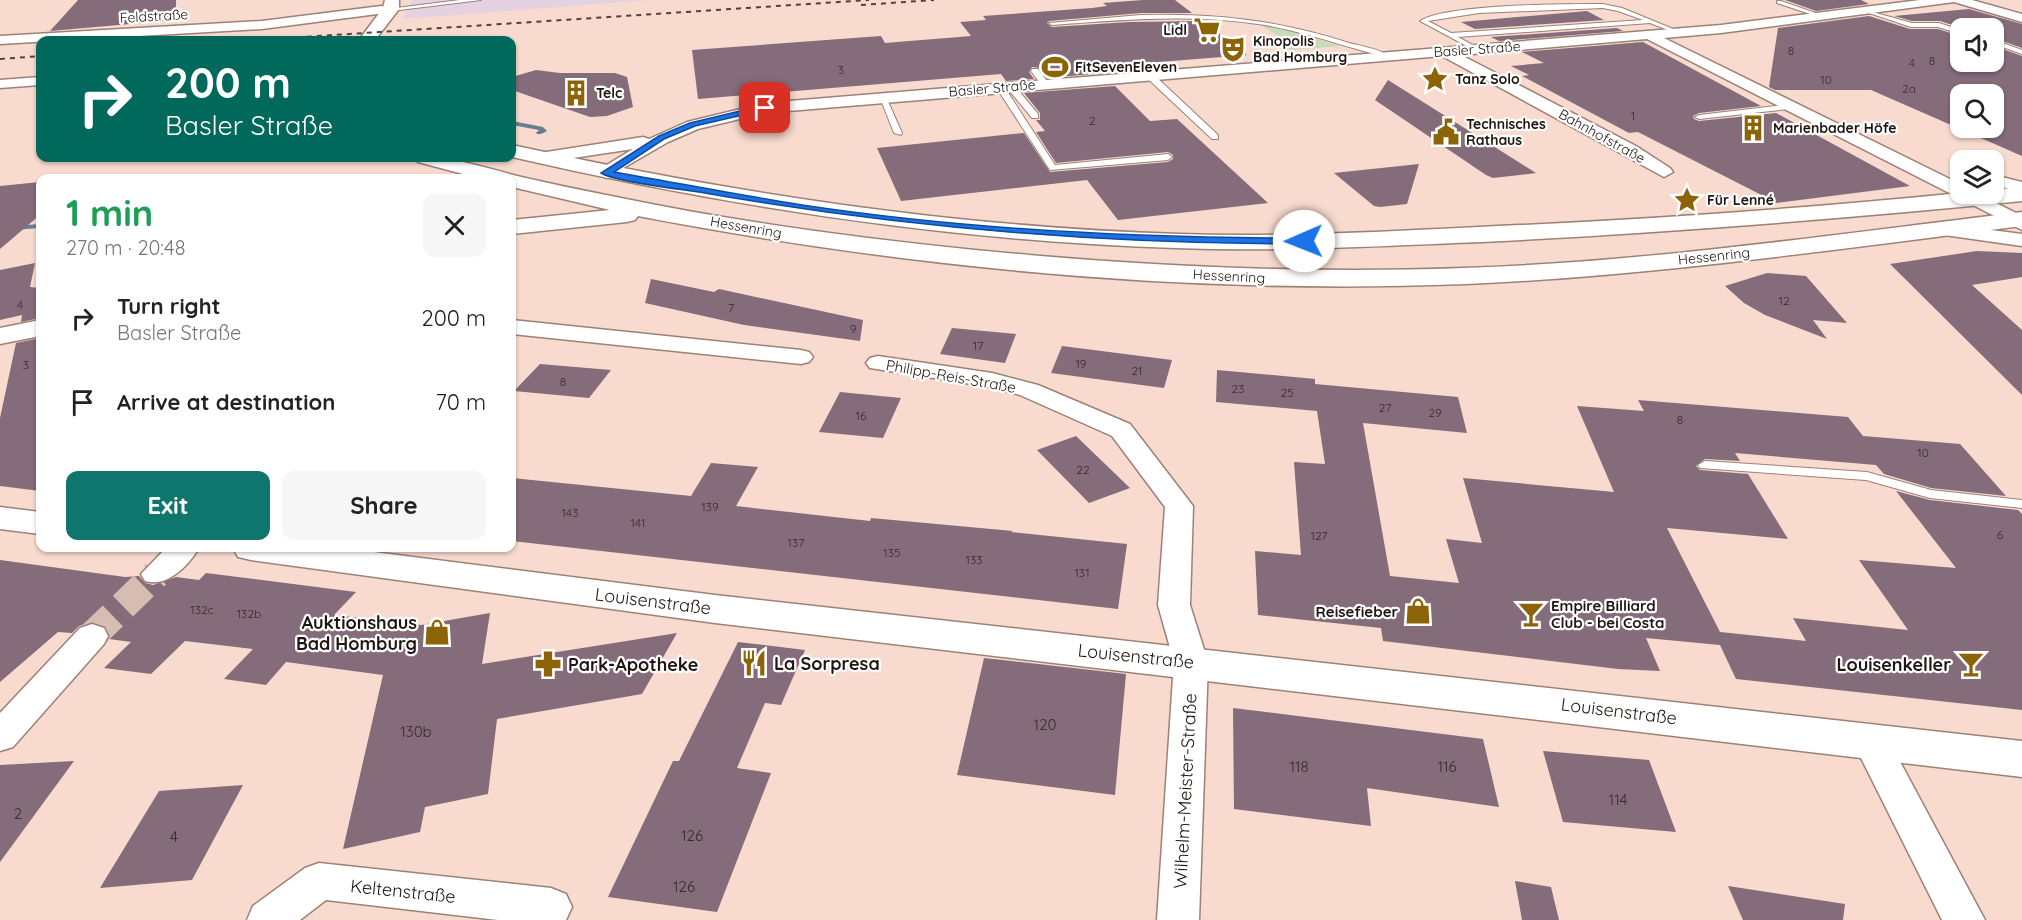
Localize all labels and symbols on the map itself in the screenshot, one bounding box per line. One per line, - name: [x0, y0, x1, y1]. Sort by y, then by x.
- street label: Feldstraße: [119, 5, 189, 27]
- supermarket icon: Lidl: [1192, 15, 1222, 45]
- place label: Lidl: [1163, 21, 1187, 39]
- place label: Kinopolis Bad Homburg: [1253, 32, 1347, 66]
- theatre icon: Kinopolis Bad Homburg: [1218, 34, 1248, 64]
- street label: Basler Straße: [1433, 37, 1521, 61]
- house number: 8: [1788, 43, 1794, 58]
- sports icon: FitSevenEleven: [1040, 52, 1070, 82]
- house number: 8: [1929, 53, 1935, 68]
- house number: 4: [1909, 55, 1915, 70]
- place label: FitSevenEleven: [1075, 58, 1177, 76]
- house number: 3: [838, 62, 844, 77]
- place icon: Tanz Solo: [1420, 64, 1450, 94]
- place label: Tanz Solo: [1455, 70, 1520, 88]
- house number: 10: [1820, 72, 1832, 87]
- street label: Basler Straße: [948, 75, 1036, 101]
- building icon: Telc: [561, 78, 591, 108]
- house number: 2a: [1902, 81, 1916, 96]
- pin: [739, 82, 790, 133]
- place label: Telc: [596, 84, 622, 102]
- street label: Bahnhofstraße: [1555, 105, 1649, 167]
- house number: 1: [1631, 108, 1635, 123]
- house number: 2: [1089, 113, 1096, 128]
- building icon: Marienbader Höfe: [1738, 113, 1768, 143]
- place label: Technisches Rathaus: [1466, 115, 1546, 149]
- public building icon: Technisches Rathaus: [1431, 117, 1461, 147]
- place label: Marienbader Höfe: [1773, 119, 1897, 137]
- place icon: Für Lenné: [1672, 185, 1702, 215]
- place label: Für Lenné: [1707, 191, 1774, 209]
- position arrow: [1272, 209, 1336, 273]
- street label: Hessenring: [709, 212, 783, 242]
- street label: Hessenring: [1677, 243, 1751, 269]
- street label: Hessenring: [1192, 265, 1266, 287]
- house number: 12: [1778, 293, 1790, 308]
- house number: 4: [17, 297, 23, 312]
- house number: 7: [728, 300, 734, 315]
- house number: 9: [850, 321, 857, 336]
- house number: 17: [973, 338, 983, 353]
- street label: Philipp-Reis-Straße: [885, 355, 1017, 397]
- house number: 19: [1075, 356, 1087, 371]
- house number: 3: [23, 357, 29, 372]
- house number: 21: [1131, 363, 1143, 378]
- house number: 8: [560, 374, 566, 389]
- house number: 23: [1232, 381, 1244, 396]
- house number: 25: [1280, 385, 1294, 400]
- house number: 27: [1379, 400, 1391, 415]
- house number: 29: [1428, 405, 1442, 420]
- house number: 16: [856, 408, 867, 423]
- house number: 8: [1677, 412, 1683, 427]
- house number: 10: [1917, 445, 1929, 460]
- house number: 22: [1076, 462, 1090, 477]
- house number: 139: [701, 499, 719, 514]
- house number: 143: [562, 505, 578, 520]
- house number: 141: [631, 515, 645, 530]
- house number: 6: [1997, 527, 2004, 542]
- house number: 127: [1310, 528, 1328, 543]
- house number: 137: [788, 535, 804, 550]
- house number: 135: [883, 545, 901, 560]
- house number: 133: [965, 552, 983, 567]
- house number: 131: [1074, 565, 1090, 580]
- street label: Louisenstraße: [594, 582, 712, 620]
- shop icon: Reisefieber: [1403, 596, 1433, 626]
- place label: Empire Billiard Club - bei Costa: [1551, 596, 1665, 632]
- bar icon: Empire Billiard Club - bei Costa: [1516, 599, 1546, 629]
- house number: 132c: [190, 602, 214, 617]
- place label: Reisefieber: [1316, 602, 1398, 621]
- house number: 132b: [237, 606, 261, 621]
- place label: Auktionshaus Bad Homburg: [296, 611, 417, 655]
- shop icon: Auktionshaus Bad Homburg: [422, 617, 452, 647]
- street label: Louisenstraße: [1077, 638, 1195, 674]
- restaurant icon: La Sorpresa: [739, 648, 769, 678]
- pharmacy icon: Park-Apotheke: [533, 649, 563, 679]
- bar icon: Louisenkeller: [1956, 649, 1986, 679]
- place label: La Sorpresa: [774, 652, 880, 675]
- place label: Park-Apotheke: [568, 653, 698, 676]
- place label: Louisenkeller: [1836, 653, 1951, 676]
- street label: Louisenstraße: [1560, 692, 1678, 730]
- street label: Wilhelm-Meister-Straße: [1168, 693, 1202, 889]
- house number: 120: [1034, 715, 1056, 734]
- house number: 130b: [400, 722, 432, 741]
- house number: 118: [1289, 757, 1309, 776]
- house number: 116: [1437, 757, 1457, 776]
- house number: 114: [1609, 790, 1627, 809]
- house number: 2: [14, 804, 22, 823]
- house number: 126: [681, 826, 703, 845]
- house number: 4: [170, 827, 178, 846]
- street label: Keltenstraße: [349, 874, 457, 908]
- house number: 126: [673, 877, 695, 896]

